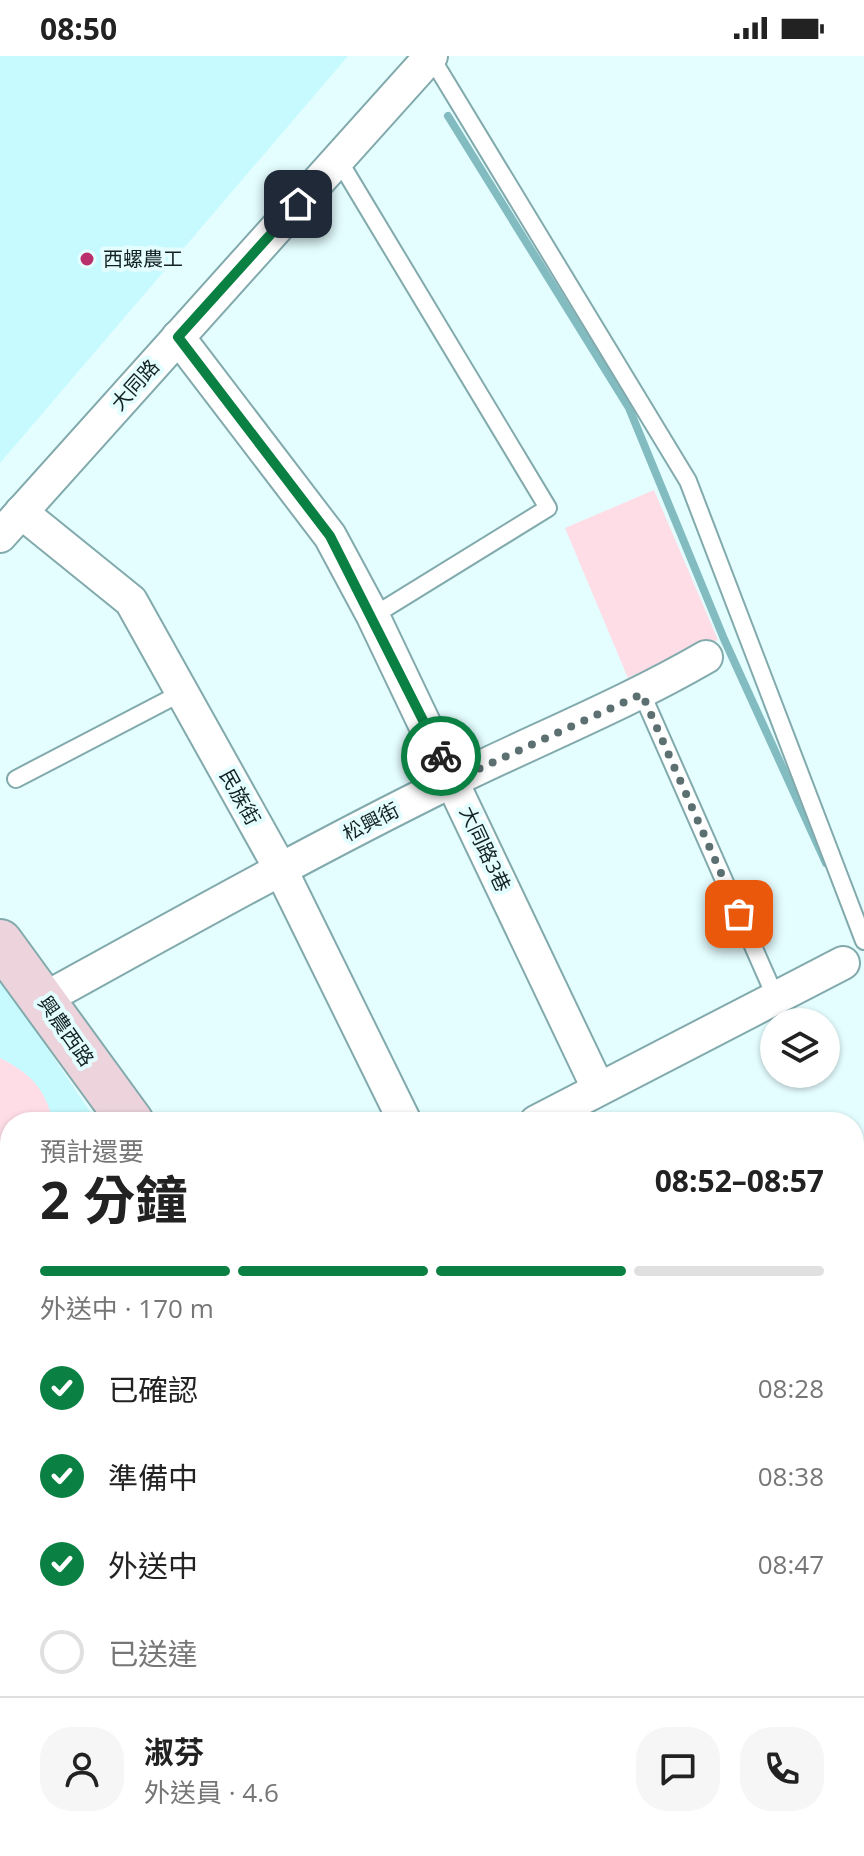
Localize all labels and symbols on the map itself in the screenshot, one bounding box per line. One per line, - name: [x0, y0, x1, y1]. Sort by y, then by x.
- pin: [264, 170, 332, 238]
- place label: 西螺農工: [103, 245, 183, 272]
- marker: 西螺農工: [78, 250, 96, 268]
- street label: 大同路: [105, 353, 165, 416]
- courier: [401, 716, 481, 796]
- street label: 民族街: [214, 764, 267, 830]
- street label: 松興街: [338, 796, 404, 847]
- street label: 大同路3巷: [454, 802, 517, 896]
- pin: [705, 880, 773, 948]
- street label: 興農西路: [32, 990, 100, 1071]

